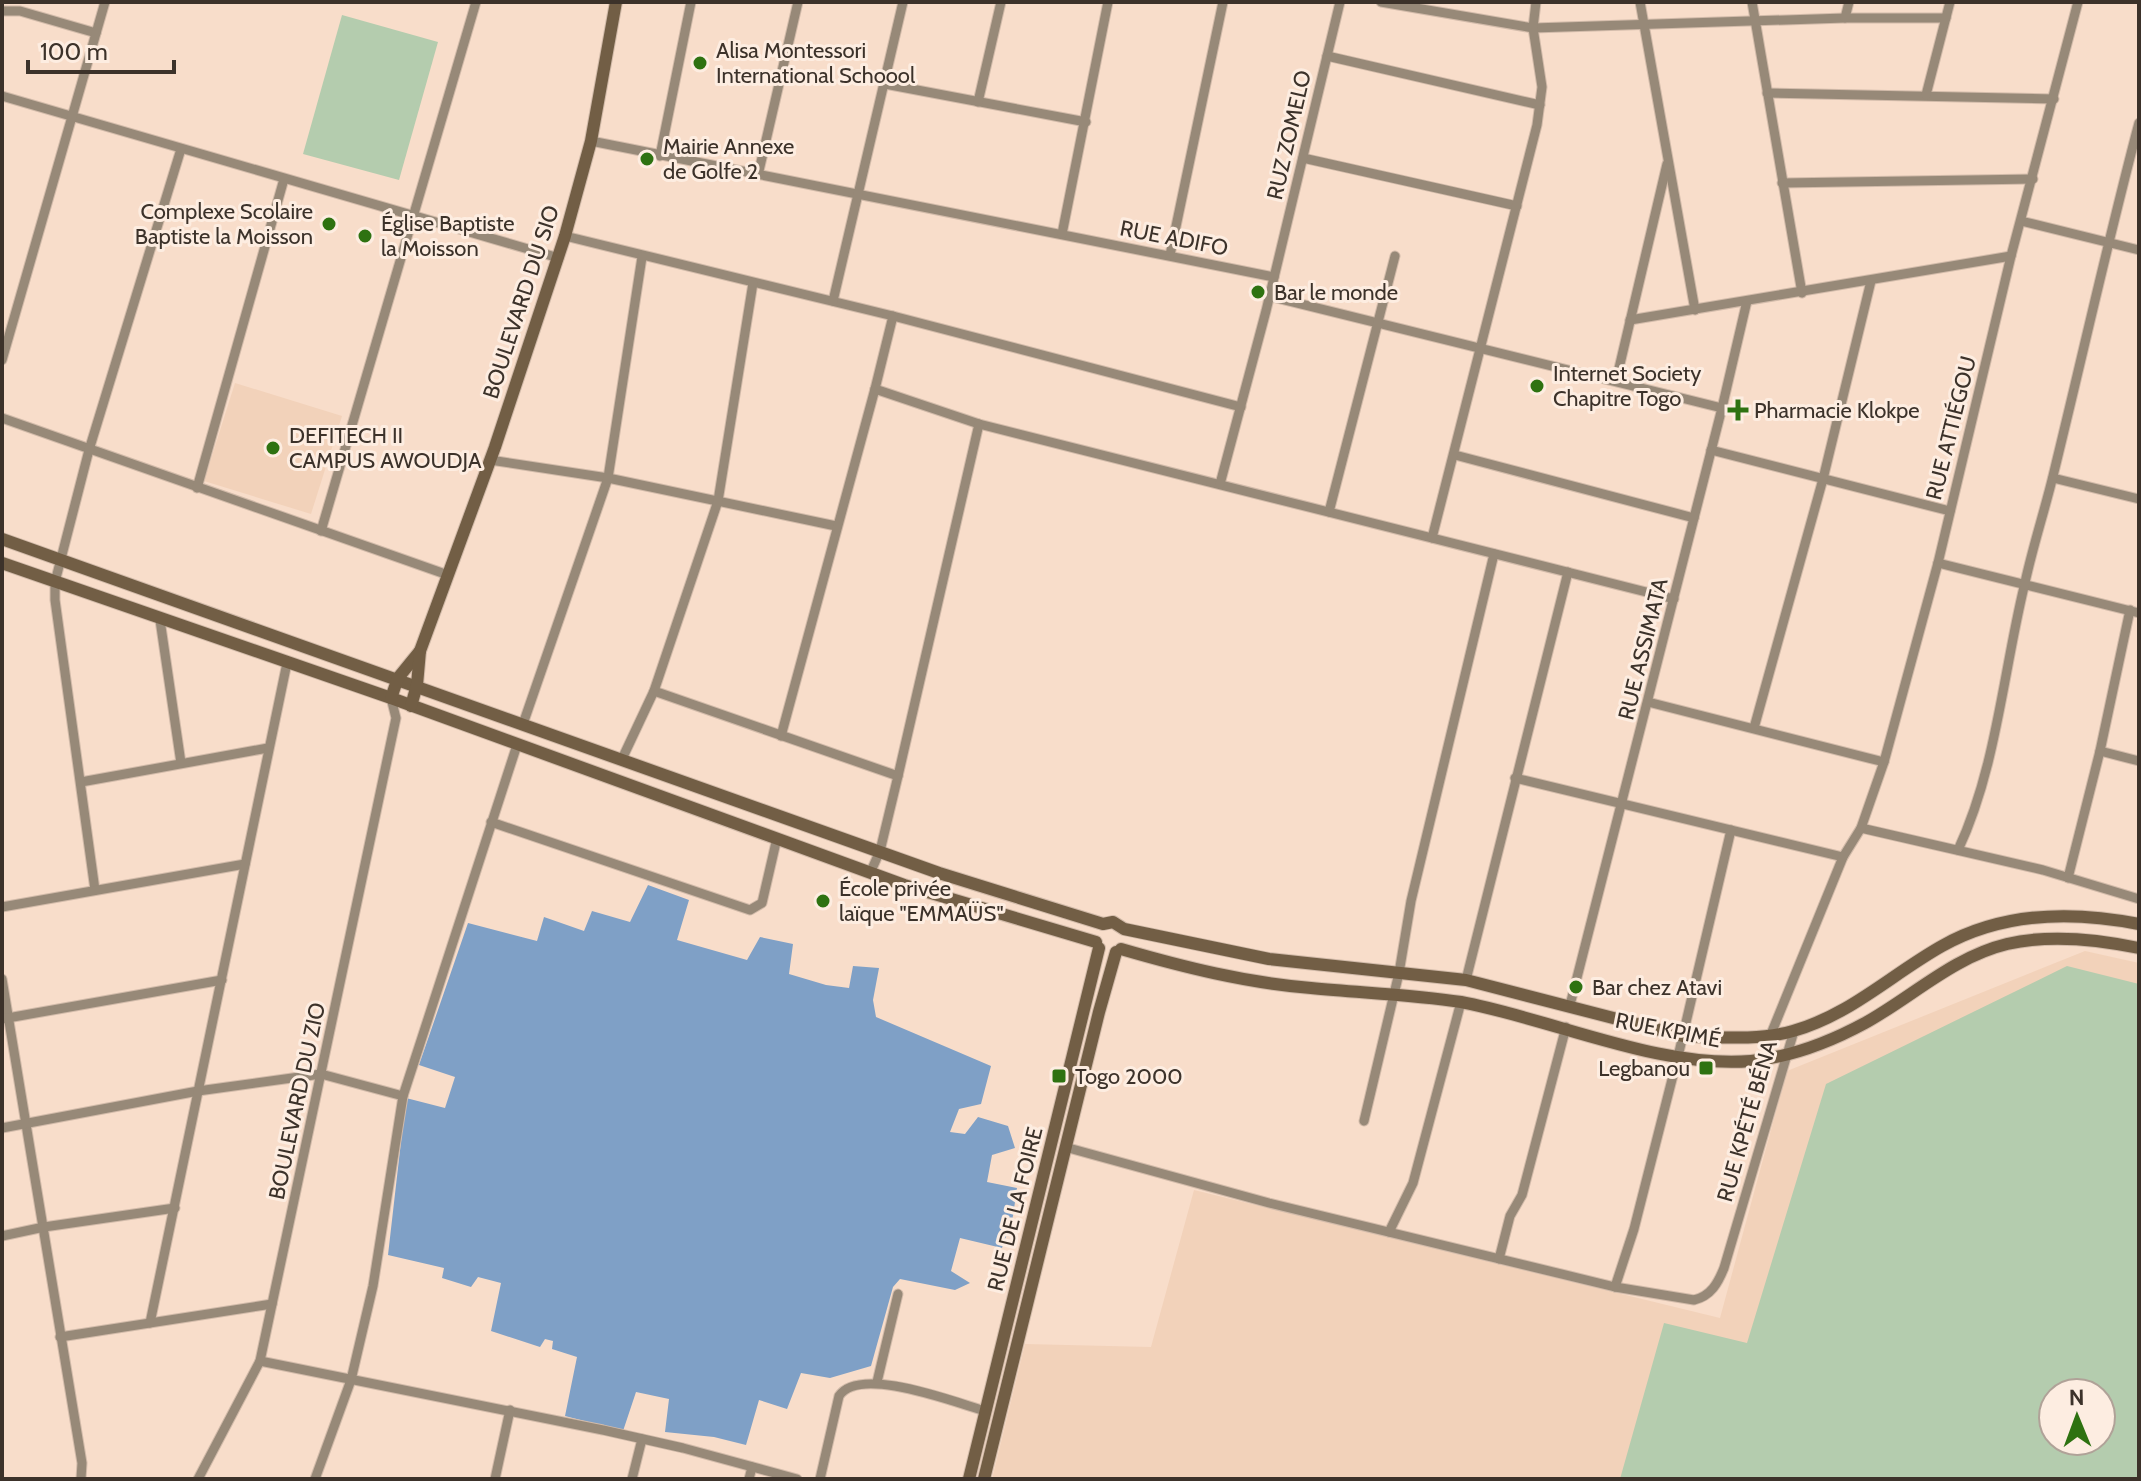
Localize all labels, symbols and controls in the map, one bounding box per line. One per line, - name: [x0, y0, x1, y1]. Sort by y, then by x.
- scale bar: [28, 24, 174, 74]
- text: 100 m: [40, 37, 108, 66]
- place label: Alisa Montessori International Schoool: [716, 37, 916, 89]
- marker: Alisa Montessori International Schoool: [691, 54, 709, 72]
- street label: RUZ ZOMELO: [1261, 68, 1317, 202]
- place label: Mairie Annexe de Golfe 2: [663, 133, 794, 185]
- marker: Mairie Annexe de Golfe 2: [638, 150, 656, 168]
- place label: Complexe Scolaire Baptiste la Moisson: [135, 198, 313, 250]
- street label: BOULEVARD DU SIO: [477, 202, 565, 402]
- place label: Église Baptiste la Moisson: [381, 210, 515, 262]
- street label: RUE ADIFO: [1118, 214, 1231, 262]
- marker: Complexe Scolaire Baptiste la Moisson: [320, 215, 338, 233]
- marker: Église Baptiste la Moisson: [356, 227, 374, 245]
- place label: Bar le monde: [1274, 279, 1398, 306]
- marker: Bar le monde: [1249, 283, 1267, 301]
- street label: RUE ATTIÉGOU: [1920, 353, 1982, 503]
- place label: Internet Society Chapitre Togo: [1553, 360, 1701, 412]
- marker: Internet Society Chapitre Togo: [1528, 377, 1546, 395]
- place label: Pharmacie Klokpe: [1754, 397, 1920, 424]
- marker: Pharmacie Klokpe: [1729, 401, 1747, 419]
- place label: DEFITECH II CAMPUS AWOUDJA: [289, 422, 482, 474]
- marker: DEFITECH II CAMPUS AWOUDJA: [264, 439, 282, 457]
- street label: RUE ASSIMATA: [1612, 575, 1674, 723]
- place label: École privée laïque "EMMAÜS": [839, 875, 1003, 927]
- marker: École privée laïque "EMMAÜS": [814, 892, 832, 910]
- place label: Bar chez Atavi: [1592, 974, 1722, 1001]
- marker: Bar chez Atavi: [1567, 978, 1585, 996]
- street label: BOULEVARD DU ZIO: [263, 1000, 331, 1202]
- street label: RUE KPIMÉ: [1613, 1007, 1723, 1053]
- street label: RUE KPÉTÉ BÉNA: [1711, 1037, 1783, 1205]
- place label: Legbanou: [1598, 1055, 1690, 1082]
- marker: Legbanou: [1697, 1059, 1715, 1077]
- place label: Togo 2000: [1075, 1063, 1183, 1090]
- marker: Togo 2000: [1050, 1067, 1068, 1085]
- street label: RUE DE LA FOIRE: [982, 1124, 1048, 1294]
- north arrow: [2037, 1377, 2117, 1457]
- text: N: [2069, 1384, 2085, 1411]

